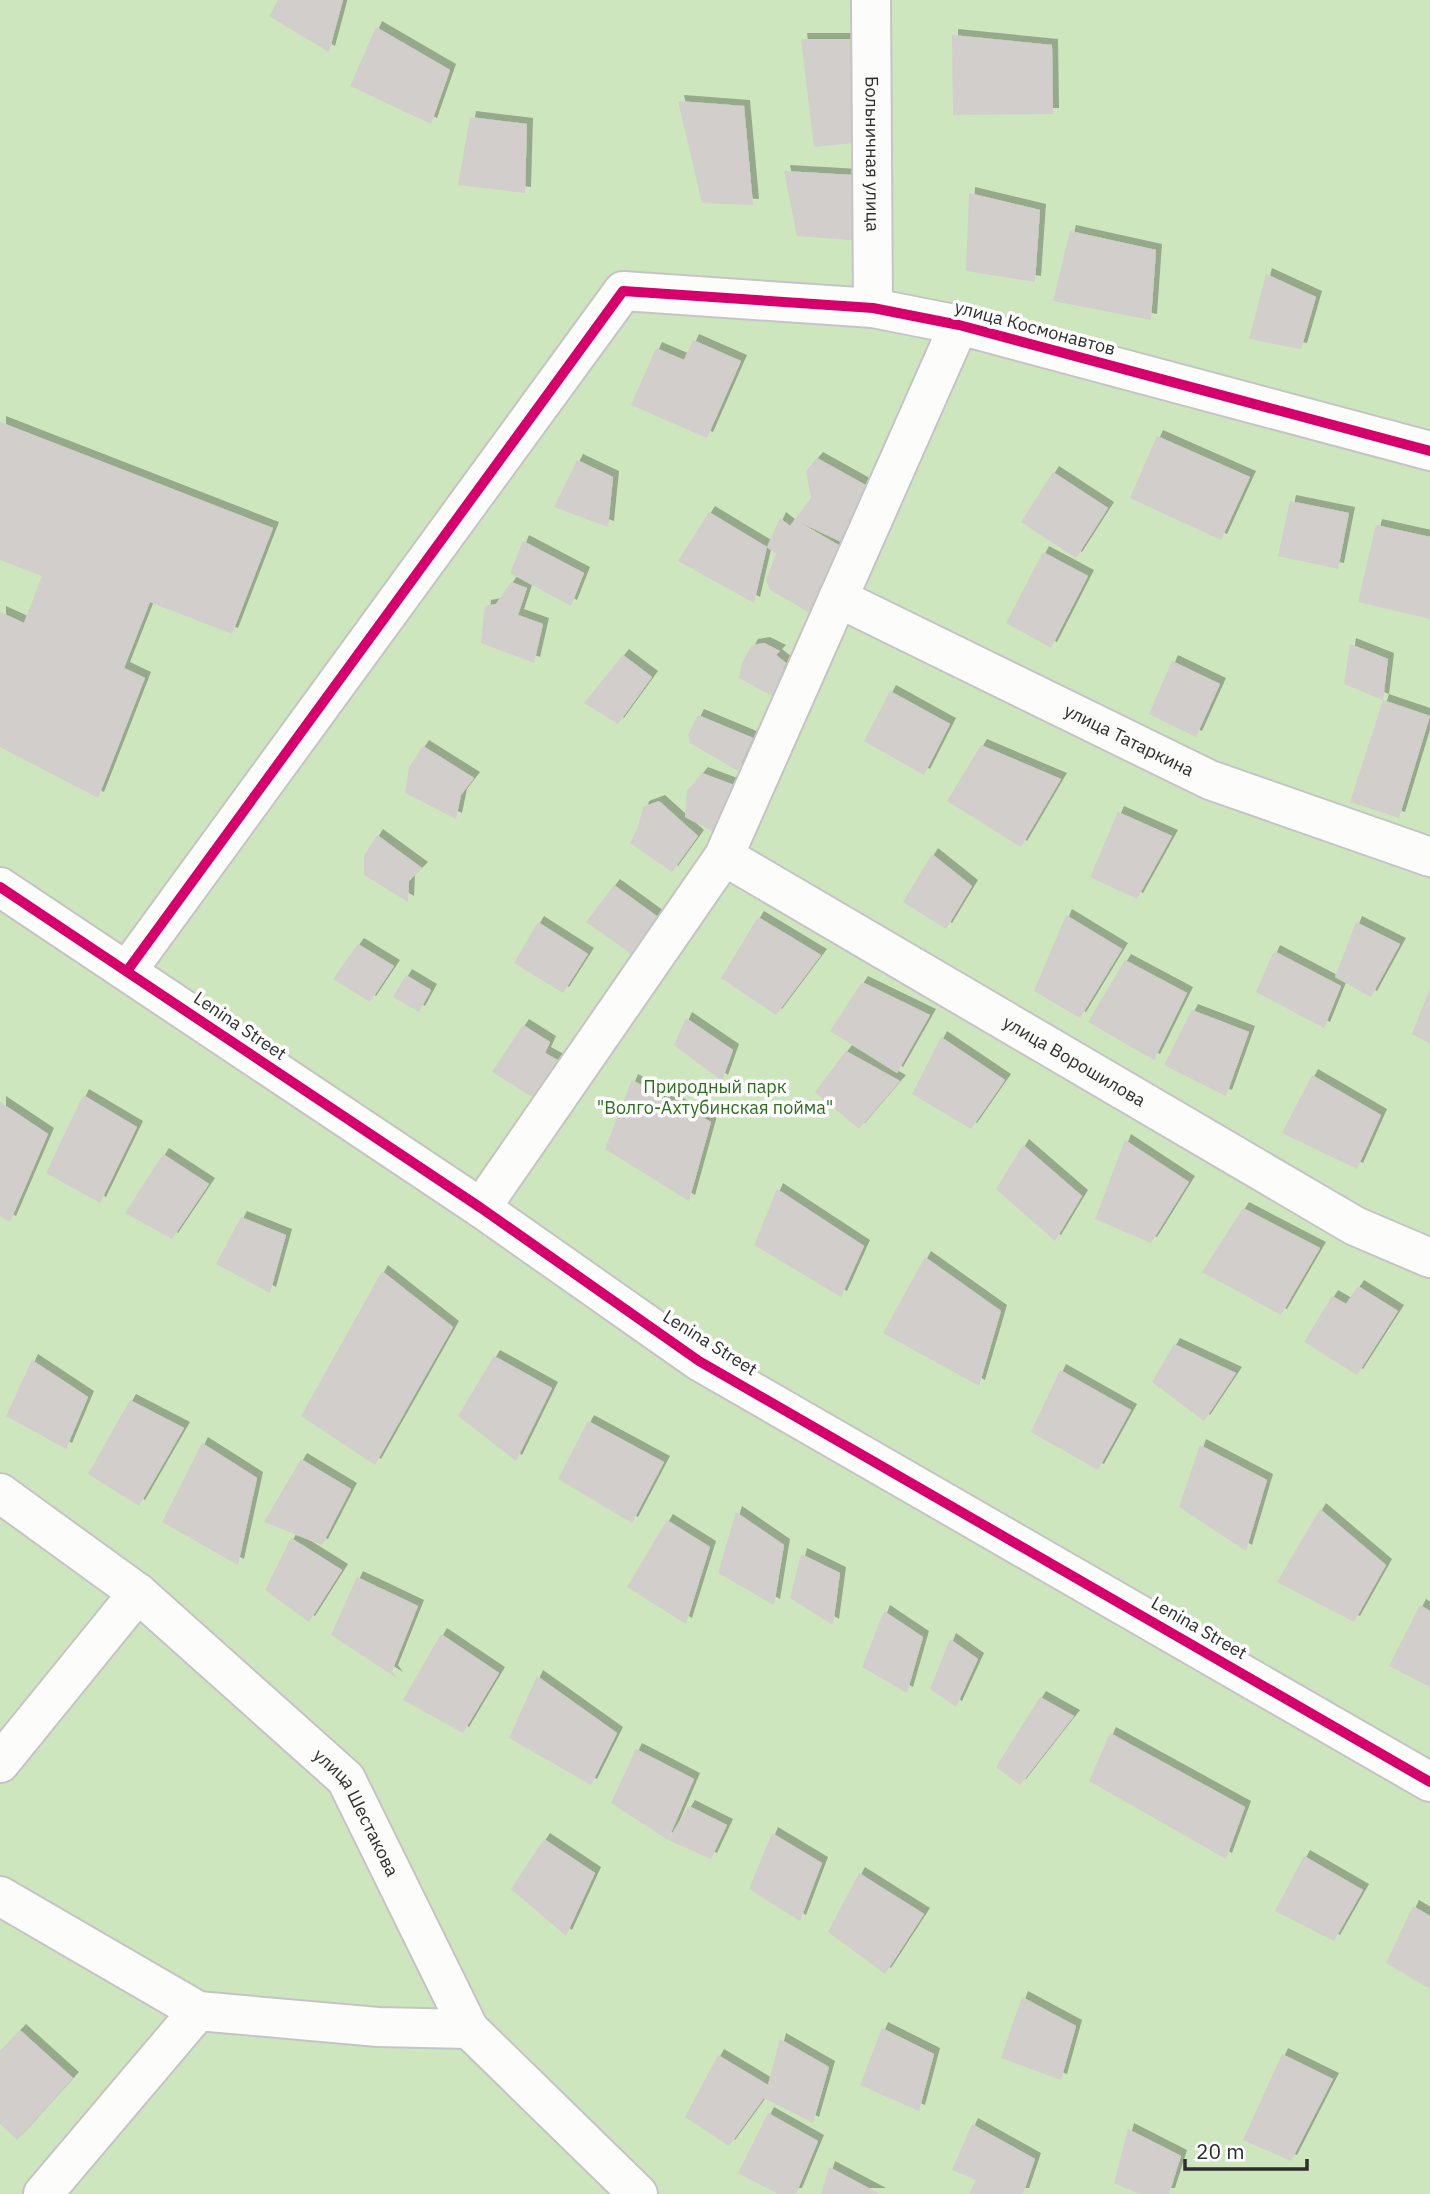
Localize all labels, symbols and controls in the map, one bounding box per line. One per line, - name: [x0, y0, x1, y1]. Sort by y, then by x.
- street label: Больничная улица: [860, 76, 885, 232]
- street label: улица Космонавтов: [952, 295, 1118, 360]
- street label: улица Татаркина: [1061, 699, 1198, 782]
- street label: Lenina Street: [190, 986, 291, 1065]
- street label: улица Ворошилова: [999, 1010, 1150, 1112]
- park label: Природный парк "Волго-Ахтубинская пойма": [597, 1075, 833, 1119]
- street label: Lenina Street: [659, 1304, 762, 1381]
- street label: Lenina Street: [1147, 1591, 1251, 1664]
- street label: улица Шестакова: [309, 1743, 404, 1881]
- scale bar: [1185, 2128, 1308, 2172]
- text: 20 m: [1196, 2137, 1245, 2165]

